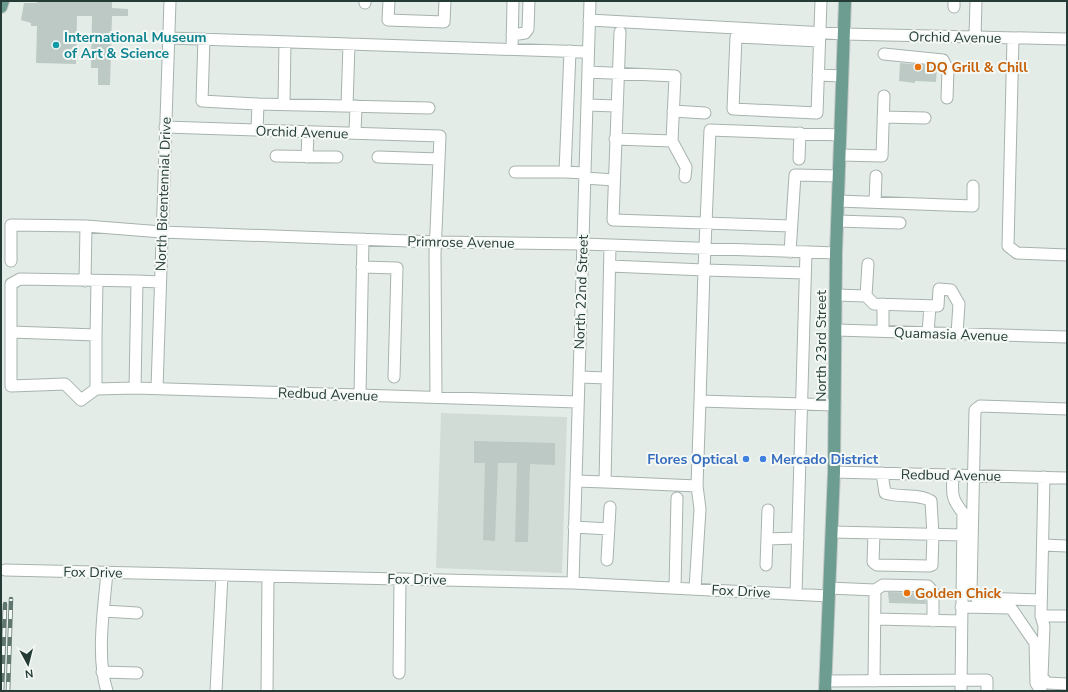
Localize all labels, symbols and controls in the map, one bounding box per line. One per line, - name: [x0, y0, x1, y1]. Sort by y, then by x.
- street label: Orchid Avenue: [908, 27, 1002, 48]
- place label: International Museum of Art & Science: [64, 28, 207, 63]
- marker: International Museum of Art & Science: [51, 40, 61, 50]
- place label: DQ Grill & Chill: [926, 58, 1028, 77]
- marker: DQ Grill & Chill: [913, 62, 923, 72]
- street label: North Bicentennial Drive: [151, 117, 176, 271]
- street label: Orchid Avenue: [255, 121, 349, 144]
- street label: Primrose Avenue: [407, 232, 515, 253]
- street label: North 22nd Street: [570, 234, 593, 350]
- street label: North 23rd Street: [812, 290, 831, 402]
- street label: Quamasia Avenue: [894, 323, 1008, 346]
- street label: Redbud Avenue: [278, 383, 378, 406]
- place label: Flores Optical: [647, 450, 739, 469]
- place label: Mercado District: [771, 450, 879, 469]
- marker: Flores Optical: [741, 454, 751, 464]
- marker: Mercado District: [758, 454, 768, 464]
- street label: Redbud Avenue: [901, 465, 1001, 486]
- street label: Fox Drive: [63, 562, 123, 583]
- street label: Fox Drive: [387, 569, 447, 590]
- street label: Fox Drive: [711, 580, 771, 603]
- place label: Golden Chick: [915, 584, 1002, 603]
- marker: Golden Chick: [902, 588, 912, 598]
- north arrow: [8, 644, 48, 684]
- text: N: [24, 665, 34, 681]

